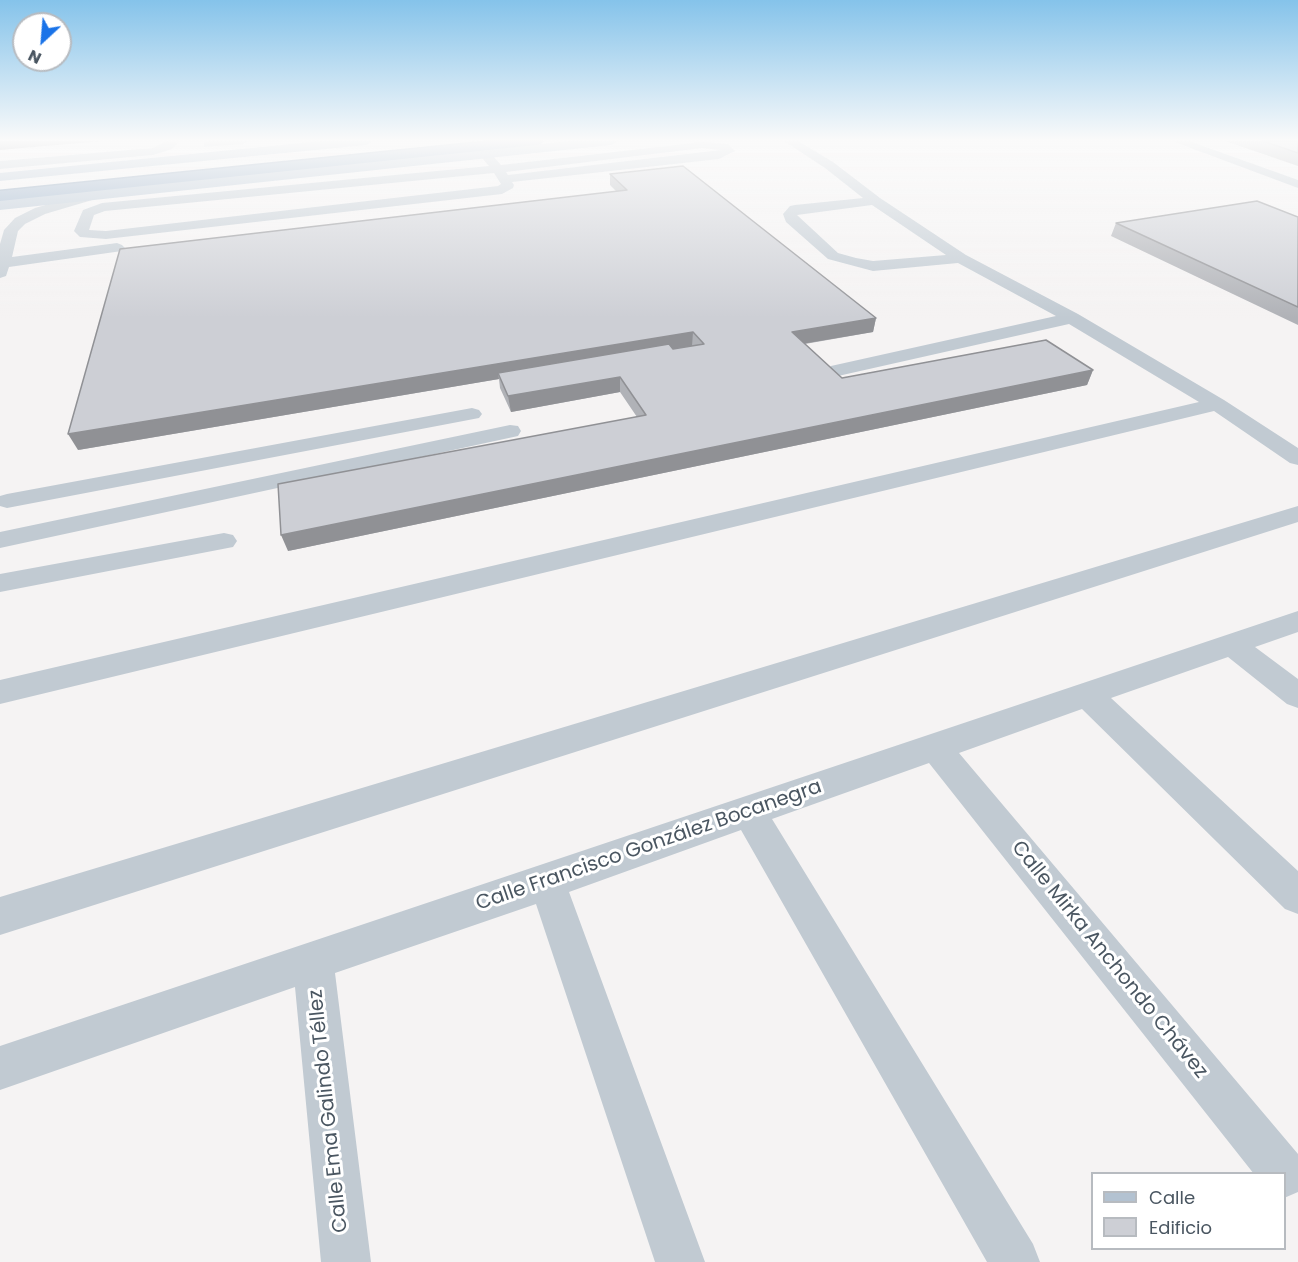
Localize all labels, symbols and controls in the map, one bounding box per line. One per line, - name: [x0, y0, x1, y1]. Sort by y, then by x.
- north arrow: [12, 12, 72, 72]
- text: N: [24, 44, 45, 70]
- street label: Calle Francisco González Bocanegra: [473, 775, 825, 917]
- street label: Calle Mirka Anchondo Chávez: [1006, 837, 1212, 1083]
- street label: Calle Ema Galindo Téllez: [304, 988, 354, 1234]
- legend: [1091, 1172, 1286, 1250]
- text: Calle: [1149, 1185, 1195, 1210]
- text: Edificio: [1149, 1215, 1212, 1240]

